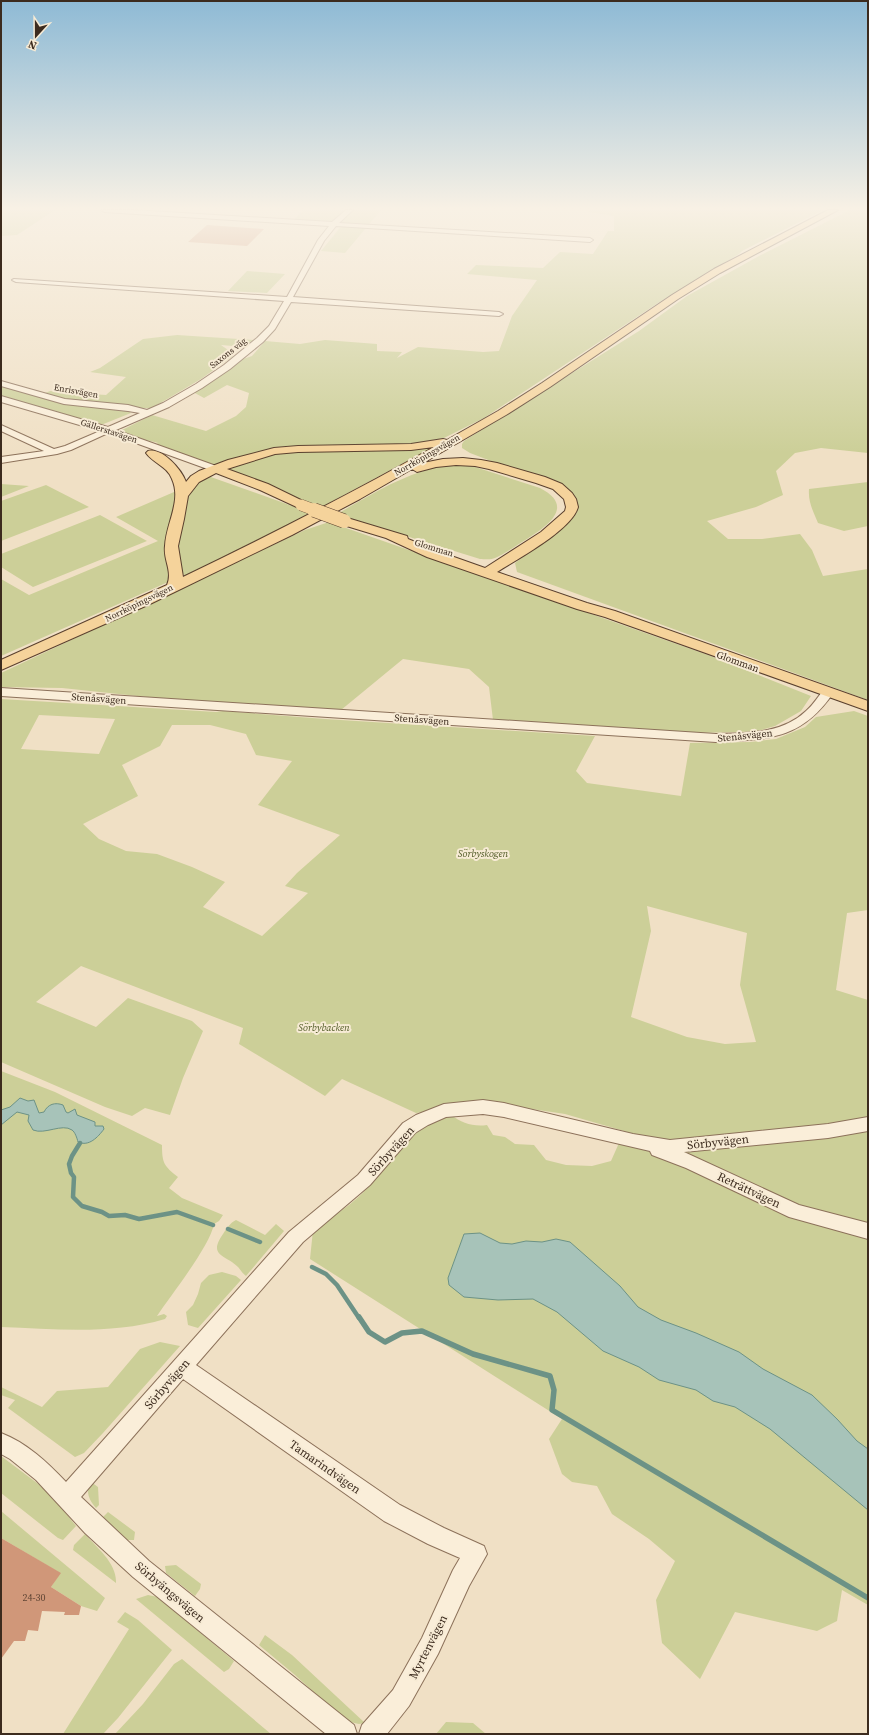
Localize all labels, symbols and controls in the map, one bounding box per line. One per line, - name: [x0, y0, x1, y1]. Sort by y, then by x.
- north arrow: [16, 16, 56, 56]
- text: N: [26, 36, 39, 53]
- street label: Saxons väg: [207, 335, 249, 371]
- street label: Enrisvägen: [53, 381, 100, 401]
- street label: Gällerstavägen: [79, 416, 139, 446]
- street label: Norrköpingsvägen: [392, 431, 463, 479]
- street label: Glomman: [413, 536, 455, 560]
- street label: Norrköpingsvägen: [103, 581, 175, 625]
- street label: Glomman: [715, 648, 761, 675]
- street label: Stenåsvägen: [71, 690, 127, 707]
- street label: Stenåsvägen: [394, 711, 450, 728]
- street label: Stenåsvägen: [717, 726, 773, 745]
- park label: Sörbyskogen: [458, 847, 509, 860]
- park label: Sörbybacken: [298, 1021, 350, 1034]
- street label: Sörbyvägen: [364, 1123, 418, 1179]
- street label: Sörbyvägen: [686, 1131, 750, 1153]
- street label: Reträttvägen: [715, 1168, 783, 1212]
- street label: Sörbyvägen: [141, 1355, 193, 1413]
- street label: Tamarindvägen: [286, 1436, 364, 1498]
- street label: Sörbyängsvägen: [132, 1558, 208, 1626]
- house number: 24-30: [22, 1591, 46, 1604]
- street label: Myrtenvägen: [405, 1612, 451, 1682]

